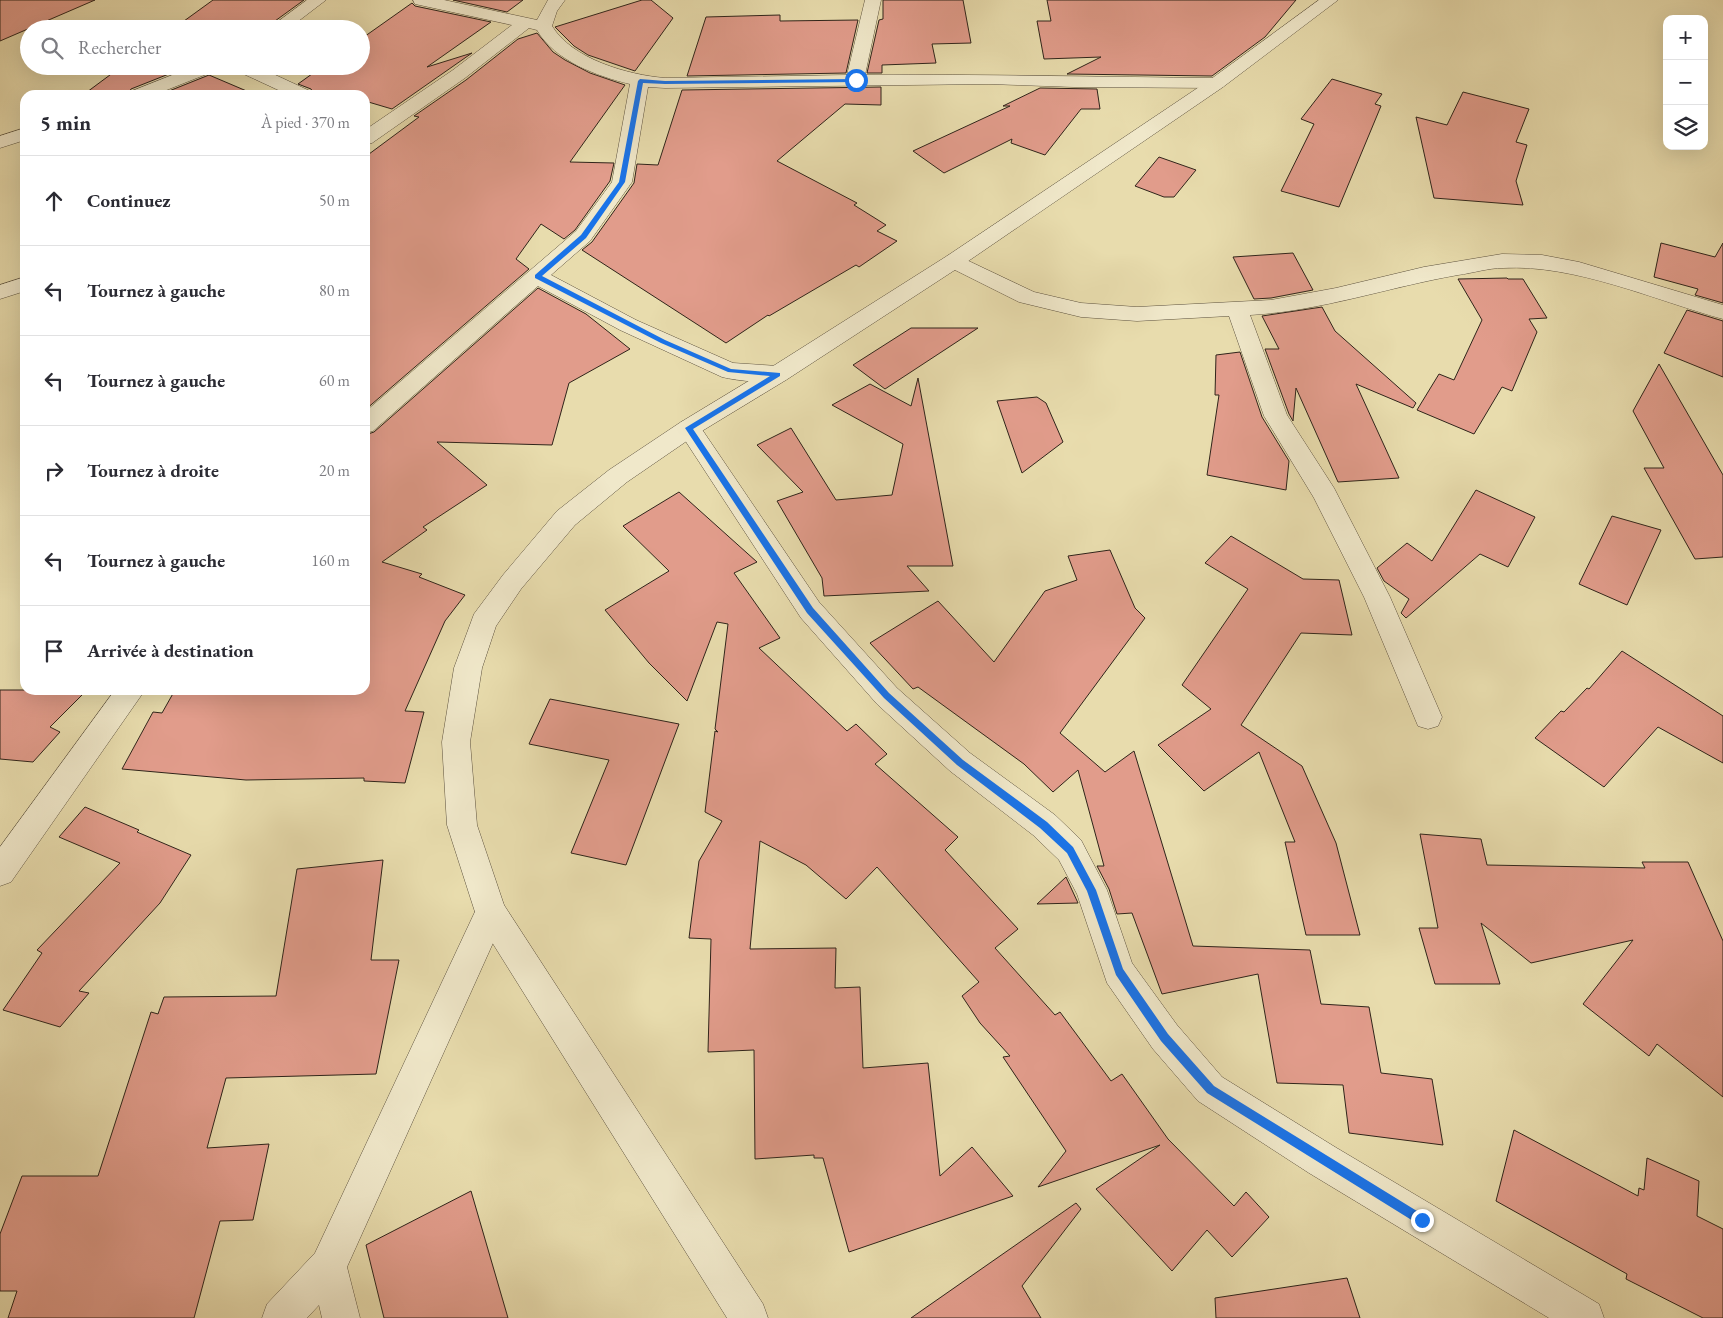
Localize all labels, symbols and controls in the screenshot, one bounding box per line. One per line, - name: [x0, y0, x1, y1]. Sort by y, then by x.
- map controls: [1663, 15, 1708, 150]
- button: +: [1663, 15, 1708, 60]
- search box: [20, 20, 370, 75]
- icon: search: [38, 34, 66, 62]
- text: Rechercher: [78, 35, 161, 60]
- button: −: [1663, 60, 1708, 105]
- route start: [845, 69, 868, 92]
- button: layers: [1663, 105, 1708, 150]
- text: 5 min: [40, 109, 91, 136]
- text: À pied · 370 m: [261, 112, 350, 133]
- icon: ahead: [40, 187, 68, 215]
- text: Continuez: [87, 188, 171, 213]
- text: 50 m: [319, 190, 350, 211]
- icon: left: [40, 277, 68, 305]
- text: Tournez à gauche: [87, 278, 225, 303]
- text: 80 m: [319, 280, 350, 301]
- icon: left: [40, 367, 68, 395]
- text: Tournez à gauche: [87, 368, 225, 393]
- text: 60 m: [319, 370, 350, 391]
- icon: right: [40, 457, 68, 485]
- text: Tournez à droite: [87, 458, 219, 483]
- text: 20 m: [319, 460, 350, 481]
- icon: left: [40, 547, 68, 575]
- text: Tournez à gauche: [87, 548, 225, 573]
- text: 160 m: [311, 550, 350, 571]
- icon: arrive: [40, 637, 68, 665]
- text: Arrivée à destination: [87, 638, 254, 663]
- route end: [1411, 1209, 1434, 1232]

